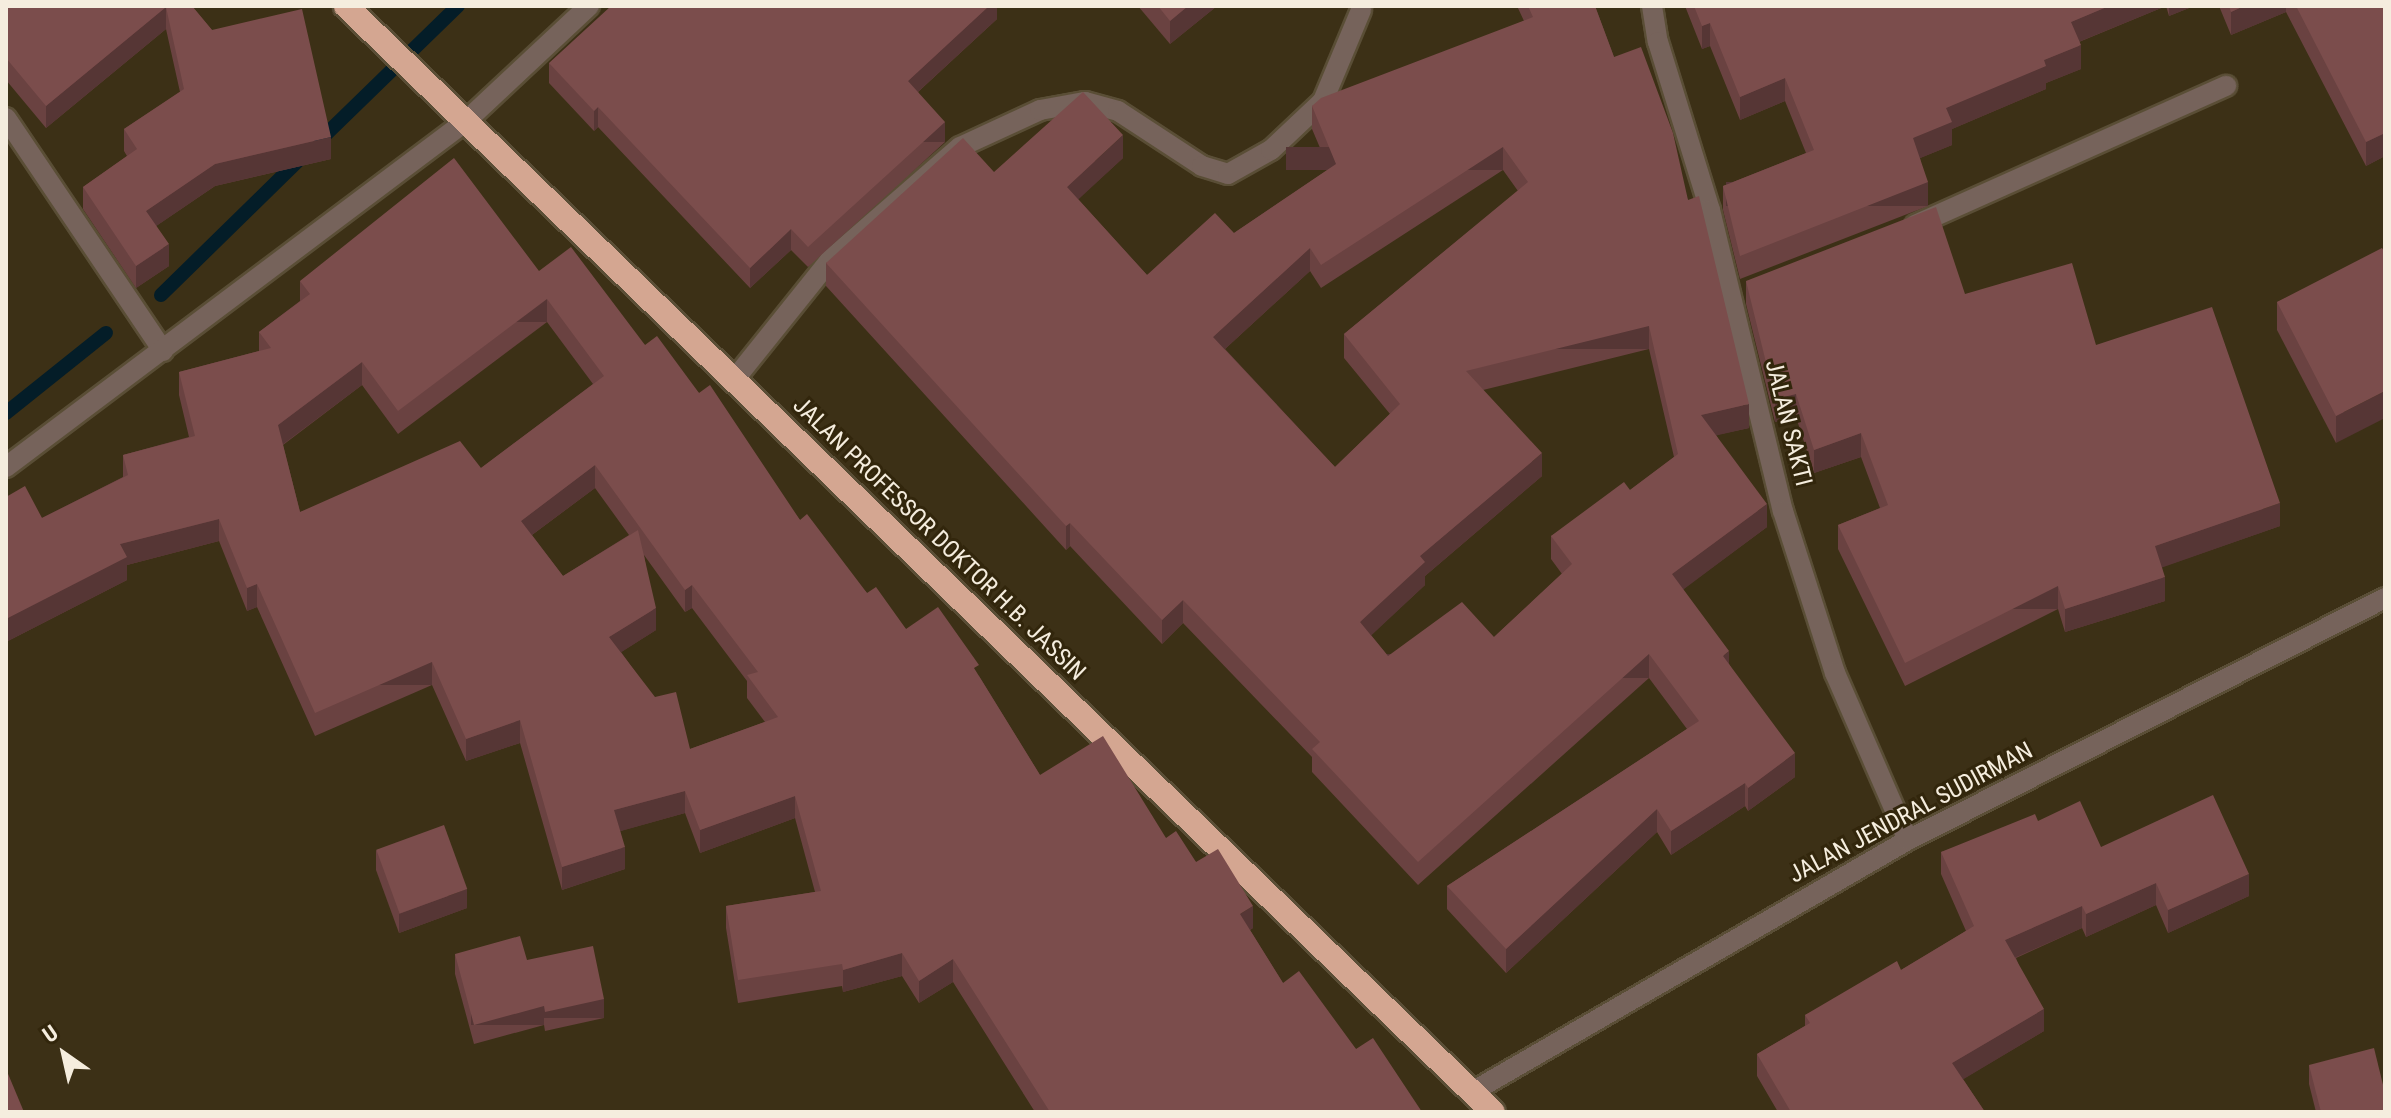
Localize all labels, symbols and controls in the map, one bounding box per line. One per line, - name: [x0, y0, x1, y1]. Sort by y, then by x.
- street label: JALAN SAKTI: [1758, 357, 1818, 489]
- street label: JALAN PROFESSOR DOKTOR H.B. JASSIN: [787, 391, 1091, 687]
- street label: JALAN JENDRAL SUDIRMAN: [1784, 736, 2038, 890]
- north arrow: [24, 1014, 104, 1094]
- text: U: [38, 1020, 62, 1048]

